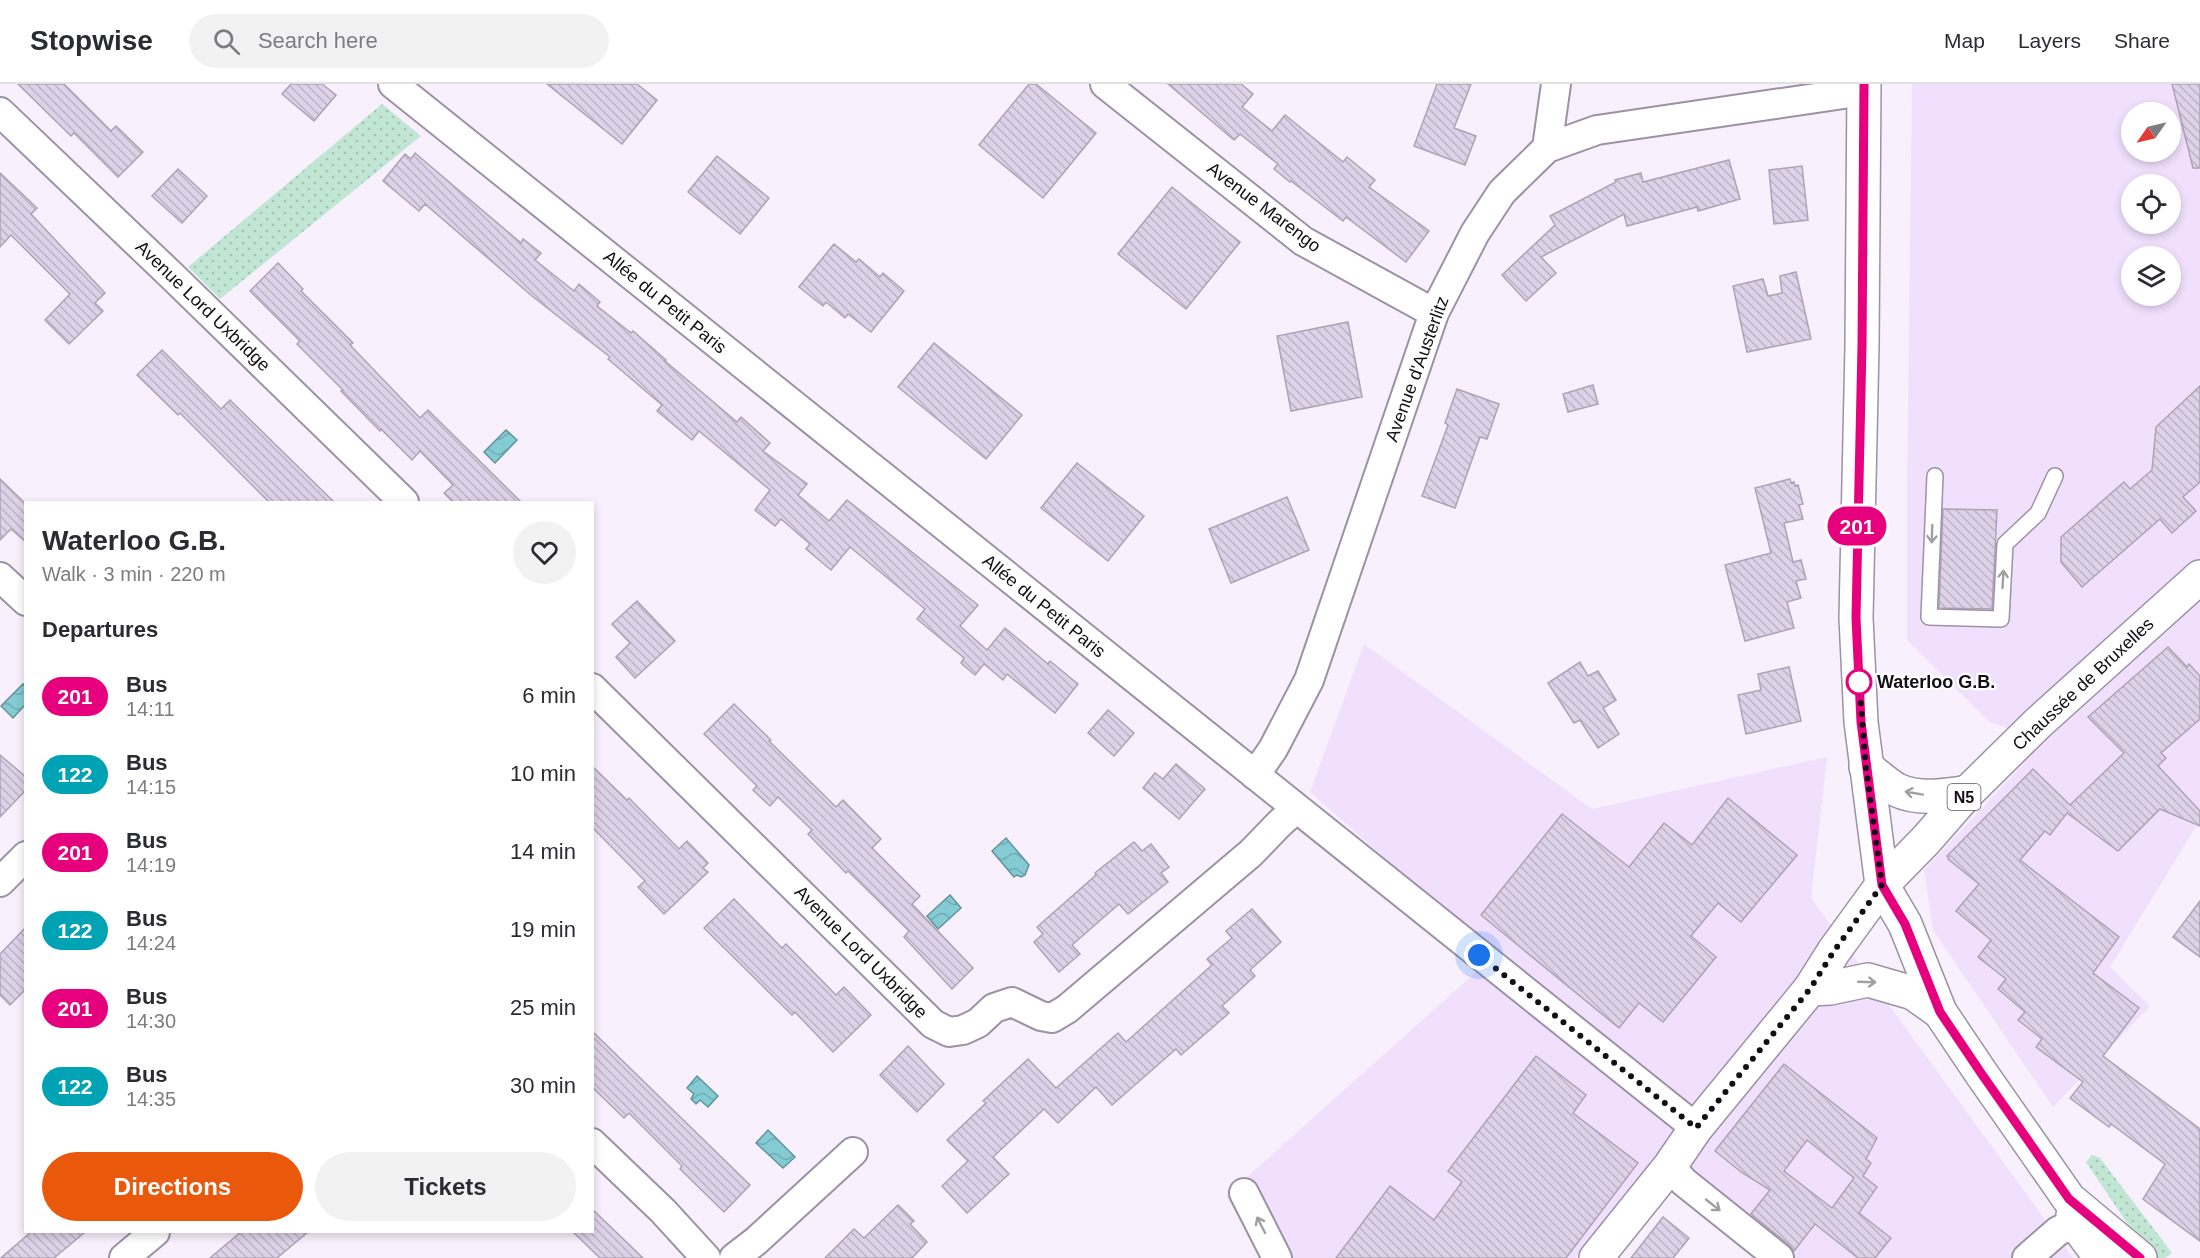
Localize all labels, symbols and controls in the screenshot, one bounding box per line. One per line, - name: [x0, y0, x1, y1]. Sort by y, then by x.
- search box: [189, 14, 609, 68]
- text: Stopwise: [30, 25, 153, 56]
- icon: search: [210, 25, 243, 58]
- text: Search here: [258, 28, 378, 53]
- text: Map: [1944, 29, 1985, 52]
- text: Layers: [2018, 29, 2081, 52]
- text: Share: [2114, 29, 2170, 52]
- north arrow: [2121, 102, 2181, 162]
- map controls: [2121, 102, 2181, 306]
- street label: Avenue Marengo: [1203, 158, 1325, 256]
- button: locate: [2121, 174, 2181, 234]
- street label: Avenue Lord Uxbridge: [132, 237, 274, 375]
- street label: Allée du Petit Paris: [600, 246, 730, 358]
- button: layers: [2121, 246, 2181, 306]
- street label: Avenue d'Austerlitz: [1381, 294, 1453, 444]
- line badge: 201: [1822, 506, 1892, 546]
- text: 201: [1839, 515, 1875, 538]
- button: heart: [513, 521, 576, 584]
- one-way arrow: [1927, 523, 1938, 543]
- text: Waterloo G.B.: [42, 525, 226, 556]
- street label: Allée du Petit Paris: [979, 550, 1109, 662]
- text: Walk · 3 min · 220 m: [42, 563, 226, 585]
- one-way arrow: [1998, 569, 2009, 589]
- street label: Chaussée de Bruxelles: [2008, 614, 2158, 754]
- text: Departures: [42, 617, 158, 642]
- marker: Waterloo G.B.: [1846, 669, 1872, 695]
- text: Bus: [126, 672, 168, 697]
- place label: Waterloo G.B.: [1877, 672, 1995, 692]
- text: 6 min: [522, 683, 576, 708]
- text: 201: [57, 685, 93, 708]
- text: 14:11: [126, 698, 175, 720]
- text: Bus: [126, 750, 168, 775]
- text: 10 min: [510, 761, 576, 786]
- text: 122: [57, 763, 93, 786]
- text: 14:15: [126, 776, 176, 798]
- road number: N5: [1948, 784, 1980, 810]
- one-way arrow: [1904, 787, 1924, 798]
- text: Bus: [126, 828, 168, 853]
- text: 14 min: [510, 839, 576, 864]
- text: 201: [57, 841, 93, 864]
- text: 14:19: [126, 854, 176, 876]
- street label: Avenue Lord Uxbridge: [791, 882, 931, 1022]
- text: Bus: [126, 906, 168, 931]
- text: 19 min: [510, 917, 576, 942]
- text: 122: [57, 919, 93, 942]
- text: 14:24: [126, 932, 176, 954]
- your location: [1464, 940, 1494, 970]
- one-way arrow: [1857, 977, 1877, 988]
- text: Bus: [126, 984, 168, 1009]
- text: 25 min: [510, 995, 576, 1020]
- text: 201: [57, 997, 93, 1020]
- text: 14:30: [126, 1010, 176, 1032]
- text: Bus: [126, 1062, 168, 1087]
- text: 30 min: [510, 1073, 576, 1098]
- text: 122: [57, 1075, 93, 1098]
- text: 14:35: [126, 1088, 176, 1110]
- button: Directions: [42, 1152, 303, 1221]
- button: Tickets: [315, 1152, 576, 1221]
- one-way arrow: [1704, 1199, 1720, 1212]
- one-way arrow: [1254, 1217, 1266, 1235]

